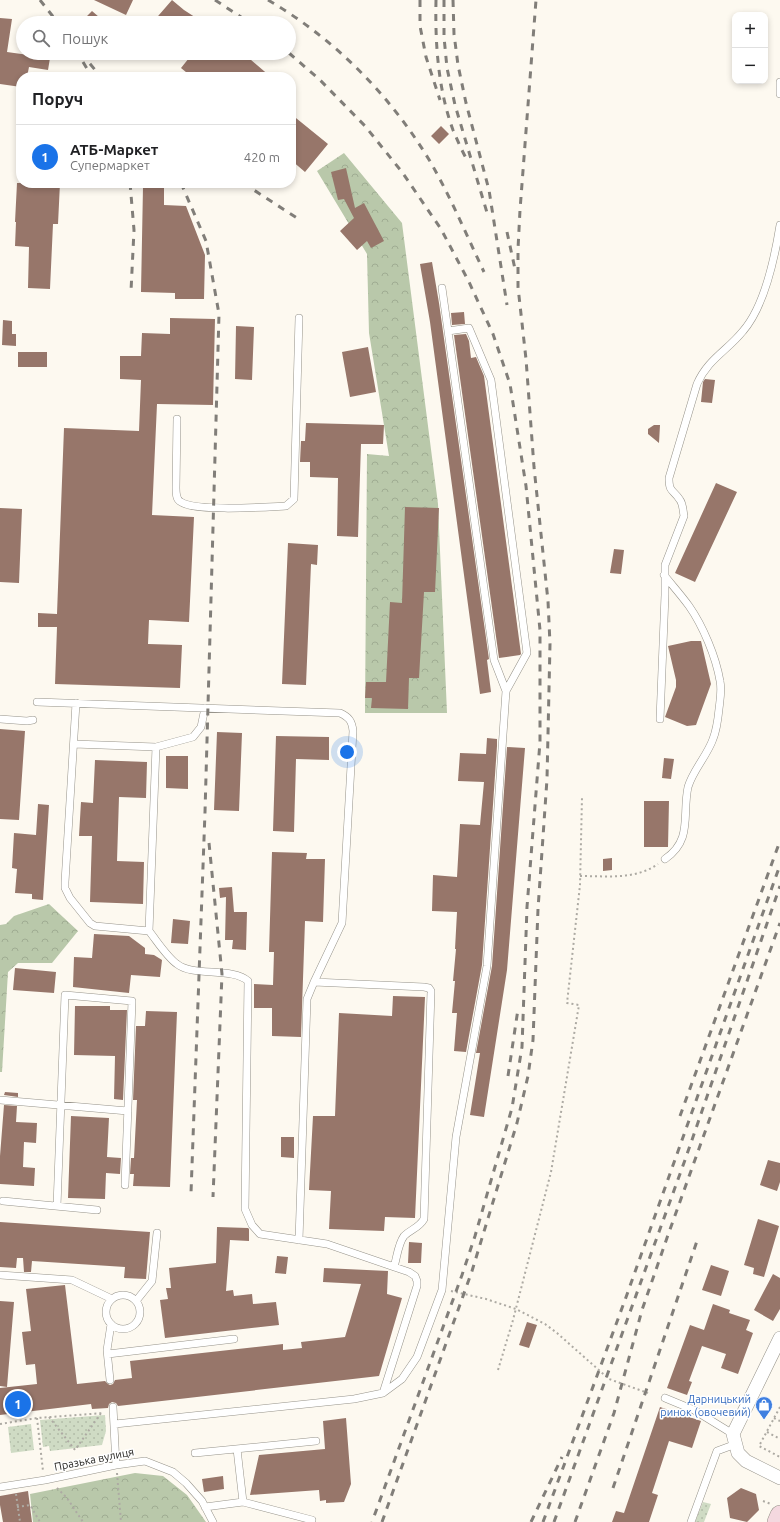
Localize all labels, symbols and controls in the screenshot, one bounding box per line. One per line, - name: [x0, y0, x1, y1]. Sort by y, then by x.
- map controls: [732, 12, 768, 84]
- button: +: [732, 12, 768, 48]
- search box: [16, 16, 296, 60]
- icon: search: [30, 27, 52, 49]
- text: Пошук: [62, 30, 108, 47]
- button: −: [732, 48, 768, 84]
- text: Поруч: [32, 89, 83, 108]
- text: АТБ-Маркет: [70, 141, 158, 158]
- text: 1: [41, 150, 49, 164]
- text: 420 m: [244, 150, 280, 164]
- text: Супермаркет: [70, 158, 150, 172]
- your location: [337, 742, 357, 762]
- pin: 1: [5, 1389, 31, 1419]
- place label: Дарницький ринок (овочевий): [660, 1393, 751, 1419]
- shop icon: Дарницький ринок (овочевий): [754, 1395, 774, 1420]
- street label: Празька вулиця: [53, 1445, 135, 1473]

